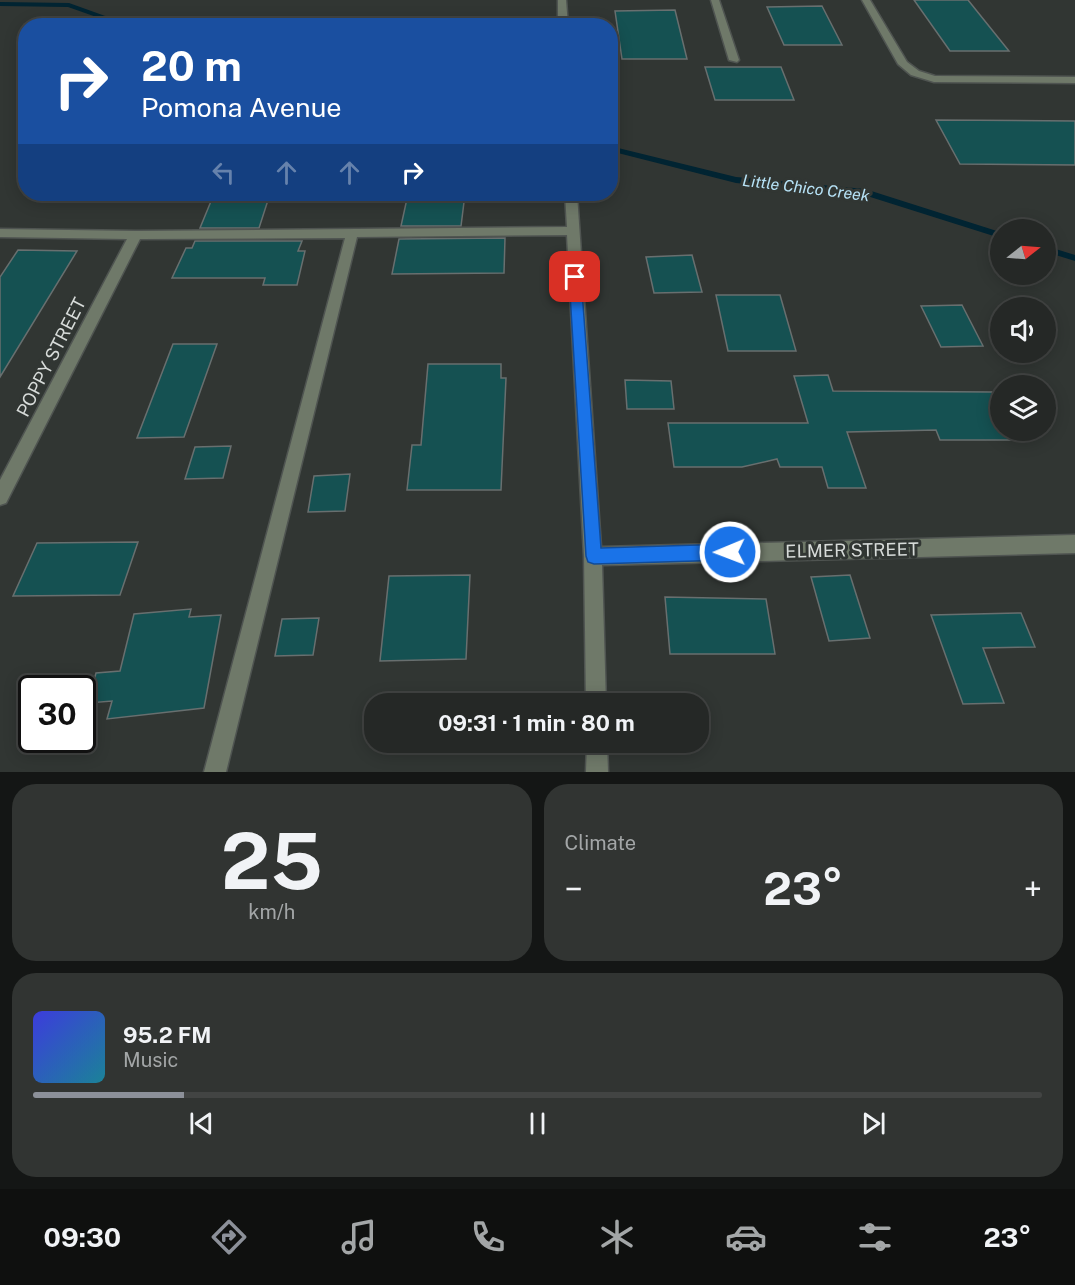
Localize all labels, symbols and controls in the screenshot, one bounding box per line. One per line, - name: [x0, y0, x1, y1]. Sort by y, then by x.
- text: 20 m: [141, 41, 242, 90]
- icon: right: [42, 42, 120, 120]
- text: Pomona Avenue: [141, 91, 342, 123]
- icon: left: [207, 156, 240, 189]
- icon: ahead: [270, 156, 303, 189]
- icon: ahead: [333, 156, 366, 189]
- icon: right: [396, 156, 429, 189]
- water label: Little Chico Creek: [741, 171, 871, 205]
- north arrow: [990, 219, 1056, 285]
- map controls: [990, 219, 1056, 441]
- pin: [549, 251, 600, 302]
- icon: arrive: [558, 260, 591, 293]
- street label: POPPY STREET: [12, 294, 90, 420]
- button: sound: [990, 297, 1056, 363]
- button: layers: [990, 375, 1056, 441]
- position arrow: [698, 520, 762, 584]
- street label: ELMER STREET: [785, 538, 919, 562]
- speed limit sign: 30: [18, 675, 96, 753]
- text: 09:31 · 1 min · 80 m: [438, 710, 635, 736]
- text: 25: [221, 815, 323, 907]
- text: Climate: [565, 831, 636, 855]
- text: 23°: [763, 862, 843, 915]
- text: −: [565, 870, 583, 908]
- text: +: [1024, 870, 1042, 908]
- text: km/h: [248, 900, 295, 924]
- text: 95.2 FM: [123, 1022, 211, 1048]
- text: Music: [123, 1048, 178, 1072]
- icon: previous: [185, 1107, 218, 1140]
- icon: pause: [521, 1107, 554, 1140]
- icon: next: [857, 1107, 890, 1140]
- icon: directions: [208, 1216, 250, 1258]
- icon: music: [338, 1216, 380, 1258]
- icon: phone: [467, 1216, 509, 1258]
- icon: climate: [596, 1216, 638, 1258]
- icon: car: [725, 1216, 767, 1258]
- icon: filters: [854, 1216, 896, 1258]
- text: 09:30: [44, 1221, 121, 1253]
- text: 23°: [983, 1221, 1031, 1253]

